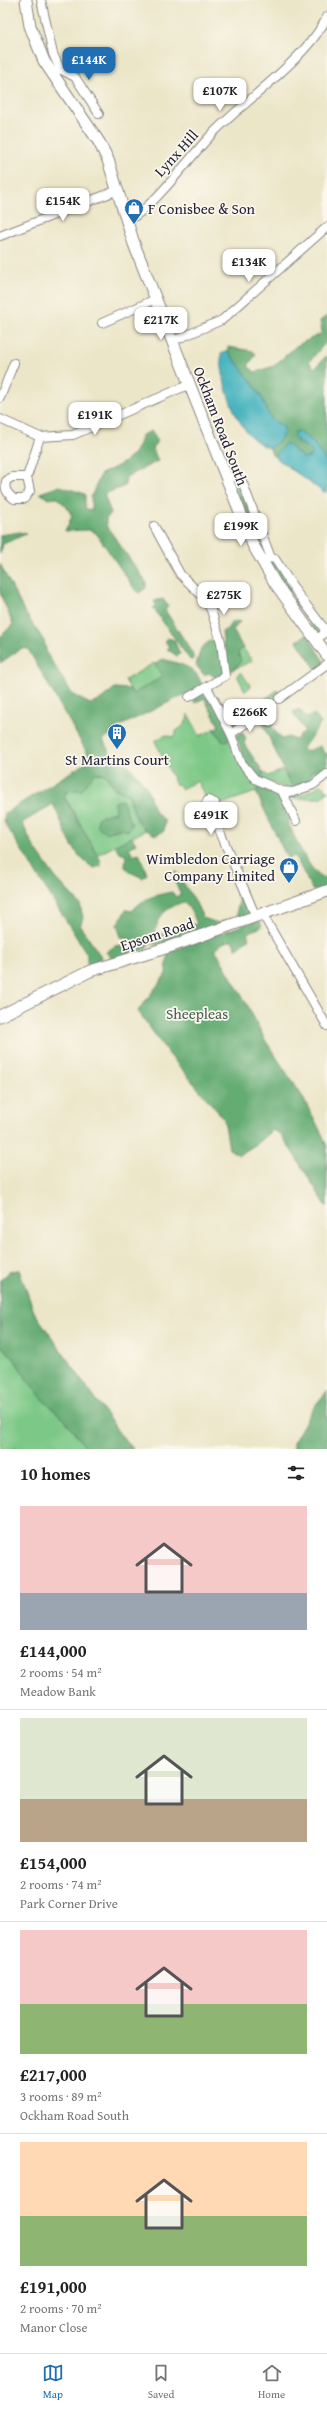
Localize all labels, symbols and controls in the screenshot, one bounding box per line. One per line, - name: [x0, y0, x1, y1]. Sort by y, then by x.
- pin: £144K: [61, 47, 117, 81]
- text: £144K: [71, 50, 107, 69]
- pin: £107K: [192, 78, 248, 112]
- text: £107K: [202, 81, 238, 100]
- street label: Lynx Hill: [149, 125, 203, 181]
- pin: £154K: [35, 188, 91, 222]
- text: £154K: [45, 191, 81, 210]
- shop icon: F Conisbee & Son: [123, 197, 145, 225]
- place label: F Conisbee & Son: [148, 198, 256, 219]
- pin: £134K: [221, 249, 277, 283]
- text: £134K: [231, 252, 267, 271]
- pin: £217K: [133, 307, 189, 341]
- text: £217K: [143, 310, 179, 329]
- street label: Ockham Road South: [189, 364, 254, 489]
- pin: £191K: [67, 402, 123, 436]
- text: £191K: [77, 405, 113, 424]
- pin: £199K: [213, 513, 269, 547]
- text: £199K: [223, 516, 259, 535]
- pin: £275K: [196, 582, 252, 616]
- text: £275K: [206, 585, 242, 604]
- pin: £266K: [222, 699, 278, 733]
- text: £266K: [232, 702, 268, 721]
- building icon: St Martins Court: [106, 722, 128, 750]
- place label: St Martins Court: [65, 749, 170, 770]
- pin: £491K: [183, 802, 239, 836]
- text: £491K: [193, 805, 229, 824]
- place label: Wimbledon Carriage Company Limited: [146, 848, 275, 886]
- shop icon: Wimbledon Carriage Company Limited: [278, 856, 300, 884]
- street label: Epsom Road: [118, 912, 196, 956]
- park label: Sheepleas: [166, 1003, 228, 1024]
- text: 10 homes: [20, 1461, 91, 1486]
- icon: filters: [285, 1462, 307, 1484]
- icon: home: [128, 1532, 200, 1604]
- text: £144,000: [20, 1638, 86, 1663]
- text: 2 rooms · 54 m²: [20, 1663, 102, 1682]
- text: Meadow Bank: [20, 1682, 96, 1701]
- icon: home: [128, 1744, 200, 1816]
- text: £154,000: [20, 1850, 86, 1875]
- text: 2 rooms · 74 m²: [20, 1875, 102, 1894]
- text: Park Corner Drive: [20, 1894, 118, 1913]
- icon: home: [128, 1956, 200, 2028]
- text: £217,000: [20, 2062, 86, 2087]
- text: 3 rooms · 89 m²: [20, 2087, 102, 2106]
- text: Ockham Road South: [20, 2106, 129, 2125]
- icon: home: [128, 2168, 200, 2240]
- text: £191,000: [20, 2274, 86, 2299]
- text: 2 rooms · 70 m²: [20, 2299, 102, 2318]
- text: Manor Close: [20, 2318, 88, 2337]
- tab: Map: [42, 2362, 64, 2402]
- tab: Saved: [148, 2362, 174, 2402]
- tab: Home: [258, 2362, 285, 2402]

